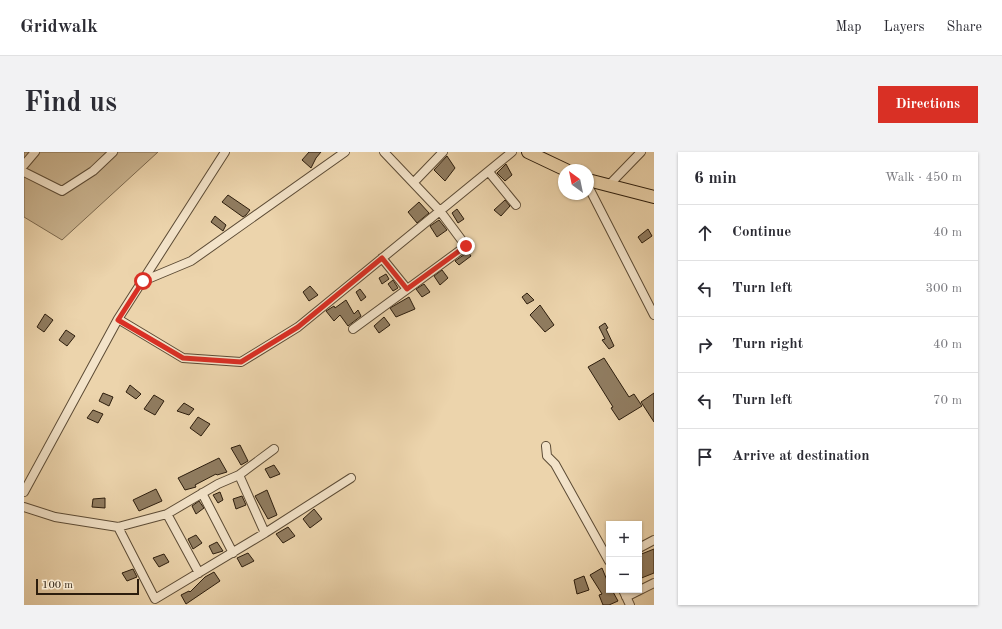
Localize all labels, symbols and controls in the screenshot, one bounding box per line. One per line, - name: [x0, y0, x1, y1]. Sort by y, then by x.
- text: Gridwalk: [20, 18, 98, 37]
- text: Map: [836, 20, 862, 34]
- text: Layers: [884, 20, 925, 34]
- text: Share: [947, 20, 982, 34]
- button: Directions: [878, 86, 978, 123]
- text: Find us: [24, 90, 117, 118]
- north arrow: [558, 164, 594, 200]
- text: 6 min: [694, 170, 737, 187]
- text: Walk · 450 m: [885, 171, 962, 184]
- icon: ahead: [694, 222, 716, 244]
- text: Continue: [732, 225, 791, 240]
- text: 40 m: [933, 226, 962, 239]
- route end: [457, 237, 475, 255]
- route start: [134, 272, 152, 290]
- icon: left: [694, 278, 716, 300]
- text: Turn left: [732, 281, 792, 296]
- text: 300 m: [925, 282, 962, 295]
- icon: right: [694, 334, 716, 356]
- text: Turn right: [732, 337, 803, 352]
- text: 40 m: [933, 338, 962, 351]
- icon: left: [694, 390, 716, 412]
- text: Turn left: [732, 393, 792, 408]
- text: 70 m: [933, 394, 962, 407]
- icon: arrive: [694, 446, 716, 468]
- text: Arrive at destination: [732, 449, 870, 464]
- map controls: [606, 521, 642, 593]
- button: +: [606, 521, 642, 557]
- button: −: [606, 557, 642, 593]
- scale bar: [36, 577, 139, 596]
- text: 100 m: [42, 580, 73, 591]

